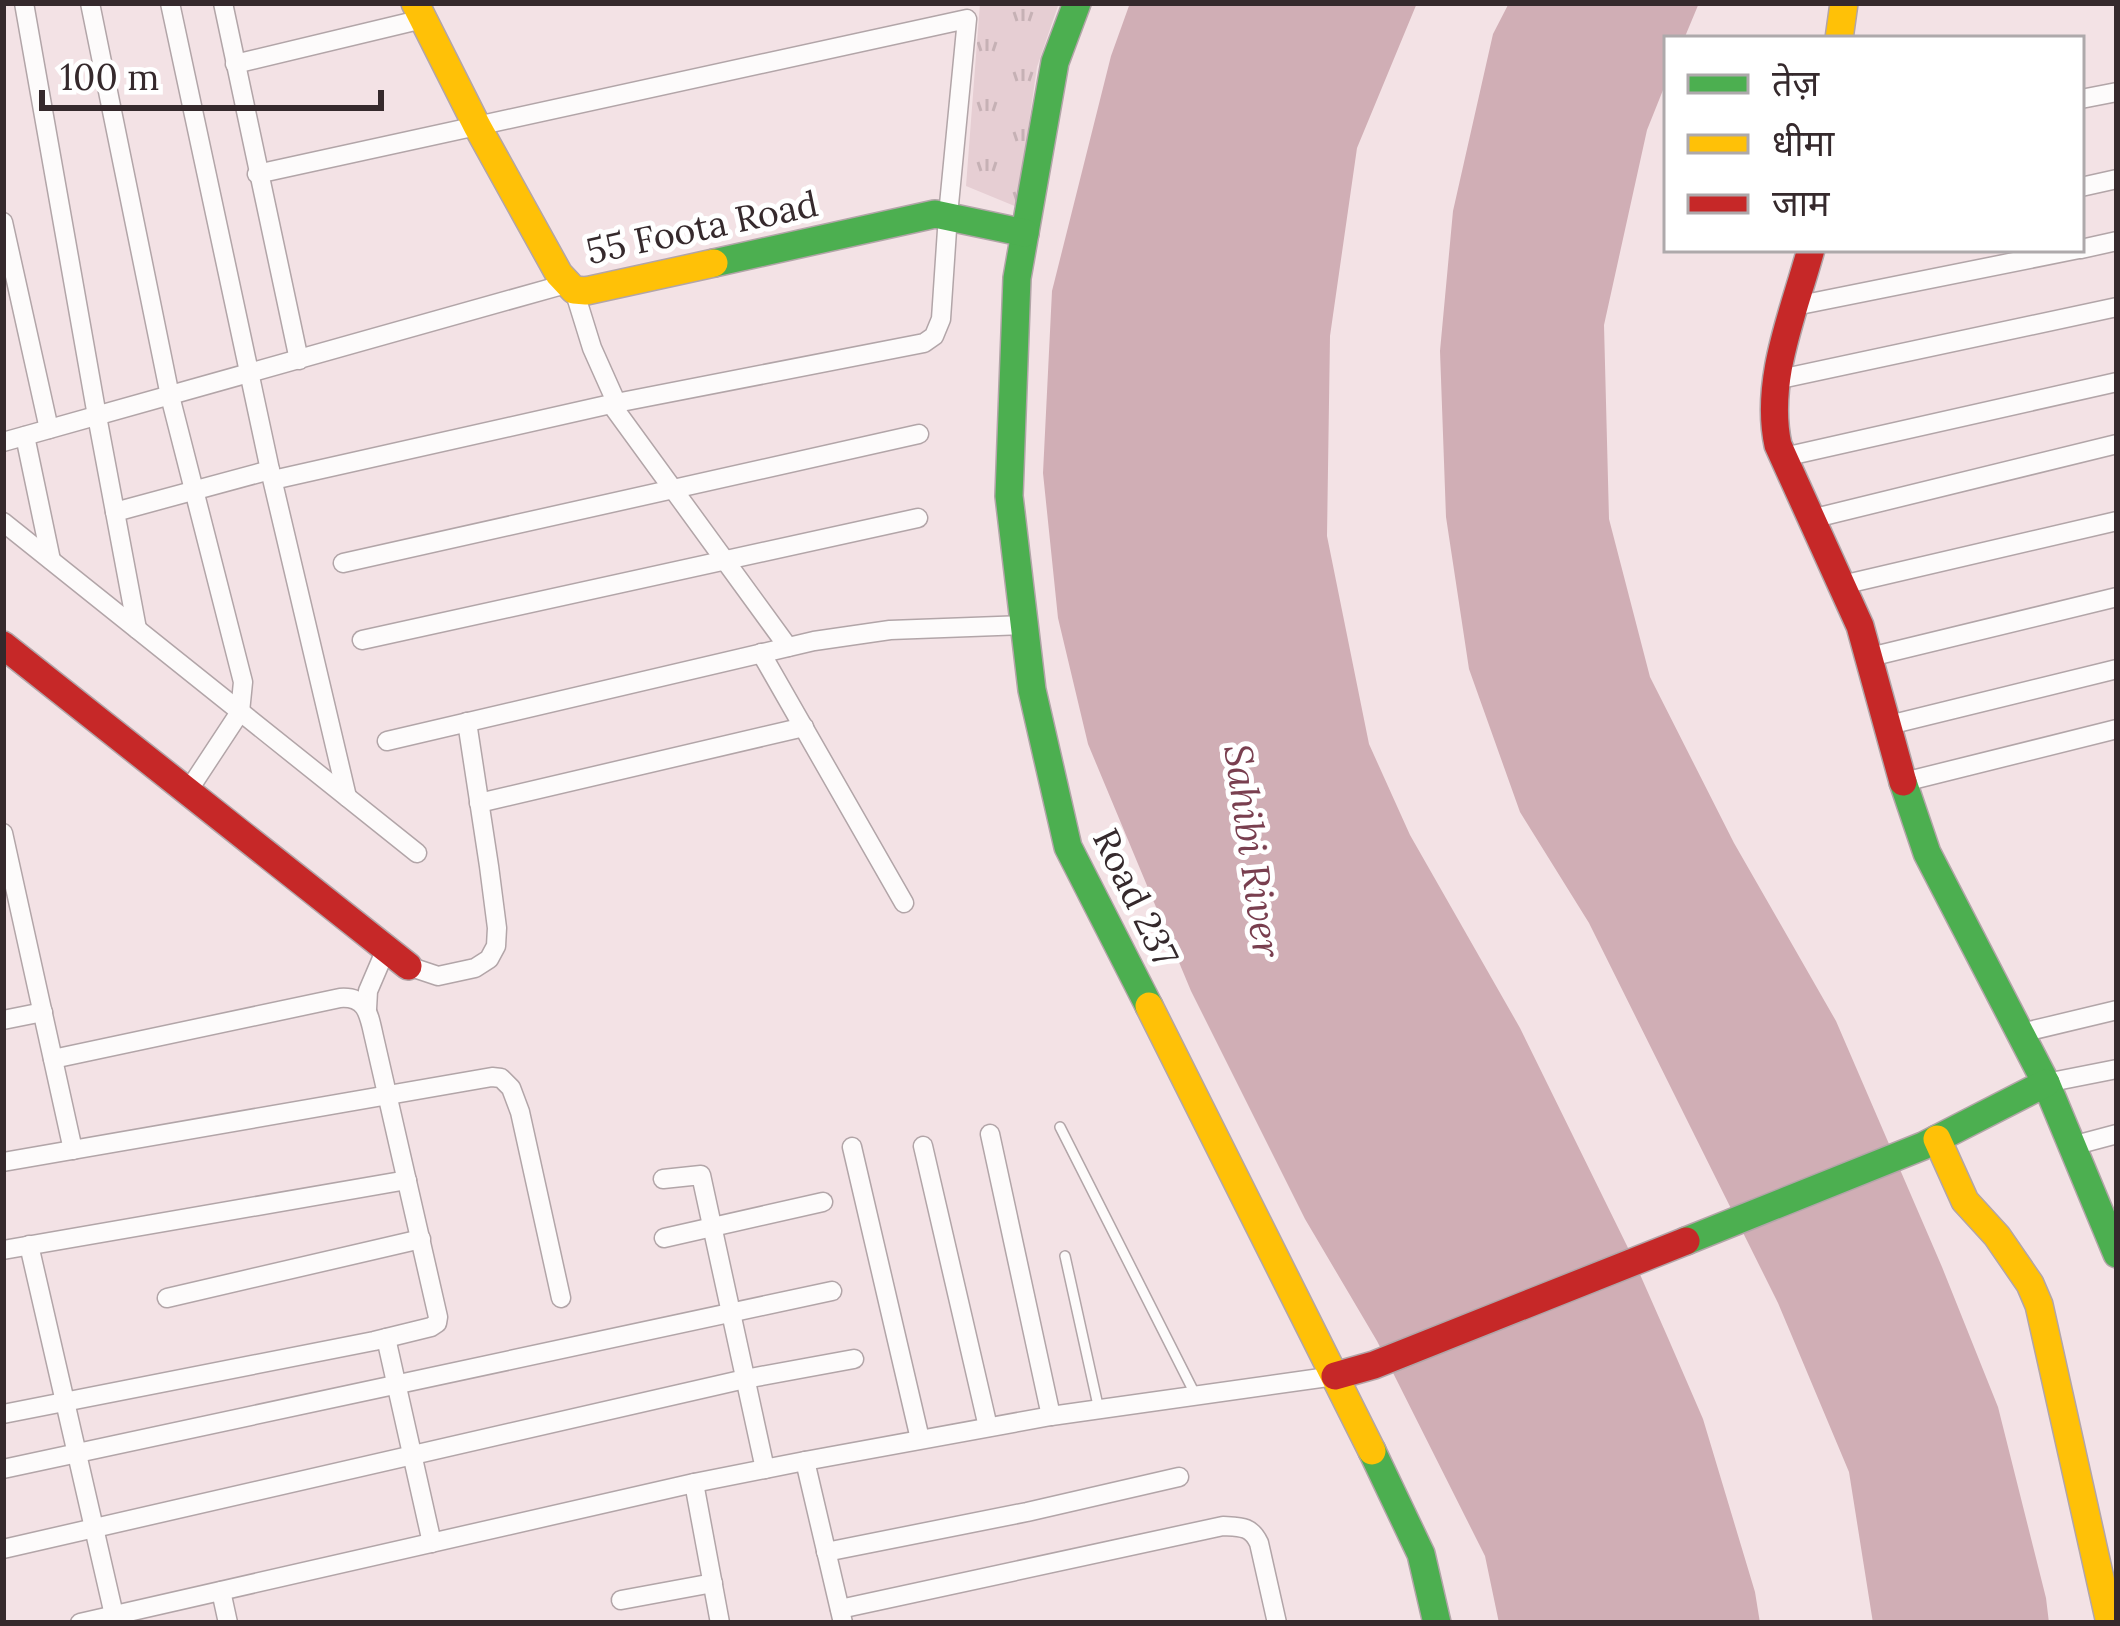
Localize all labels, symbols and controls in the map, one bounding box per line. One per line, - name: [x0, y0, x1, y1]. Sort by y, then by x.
- scale bar: [42, 36, 381, 110]
- legend: [1664, 36, 2084, 252]
- text: 100 m: [60, 54, 159, 100]
- text: तेज़: [1772, 60, 1821, 106]
- text: धीमा: [1772, 120, 1835, 166]
- street label: 55 Foota Road: [582, 180, 822, 274]
- text: जाम: [1772, 180, 1831, 226]
- water label: Sahibi River: [1213, 741, 1293, 961]
- street label: Road 237: [1083, 821, 1189, 973]

